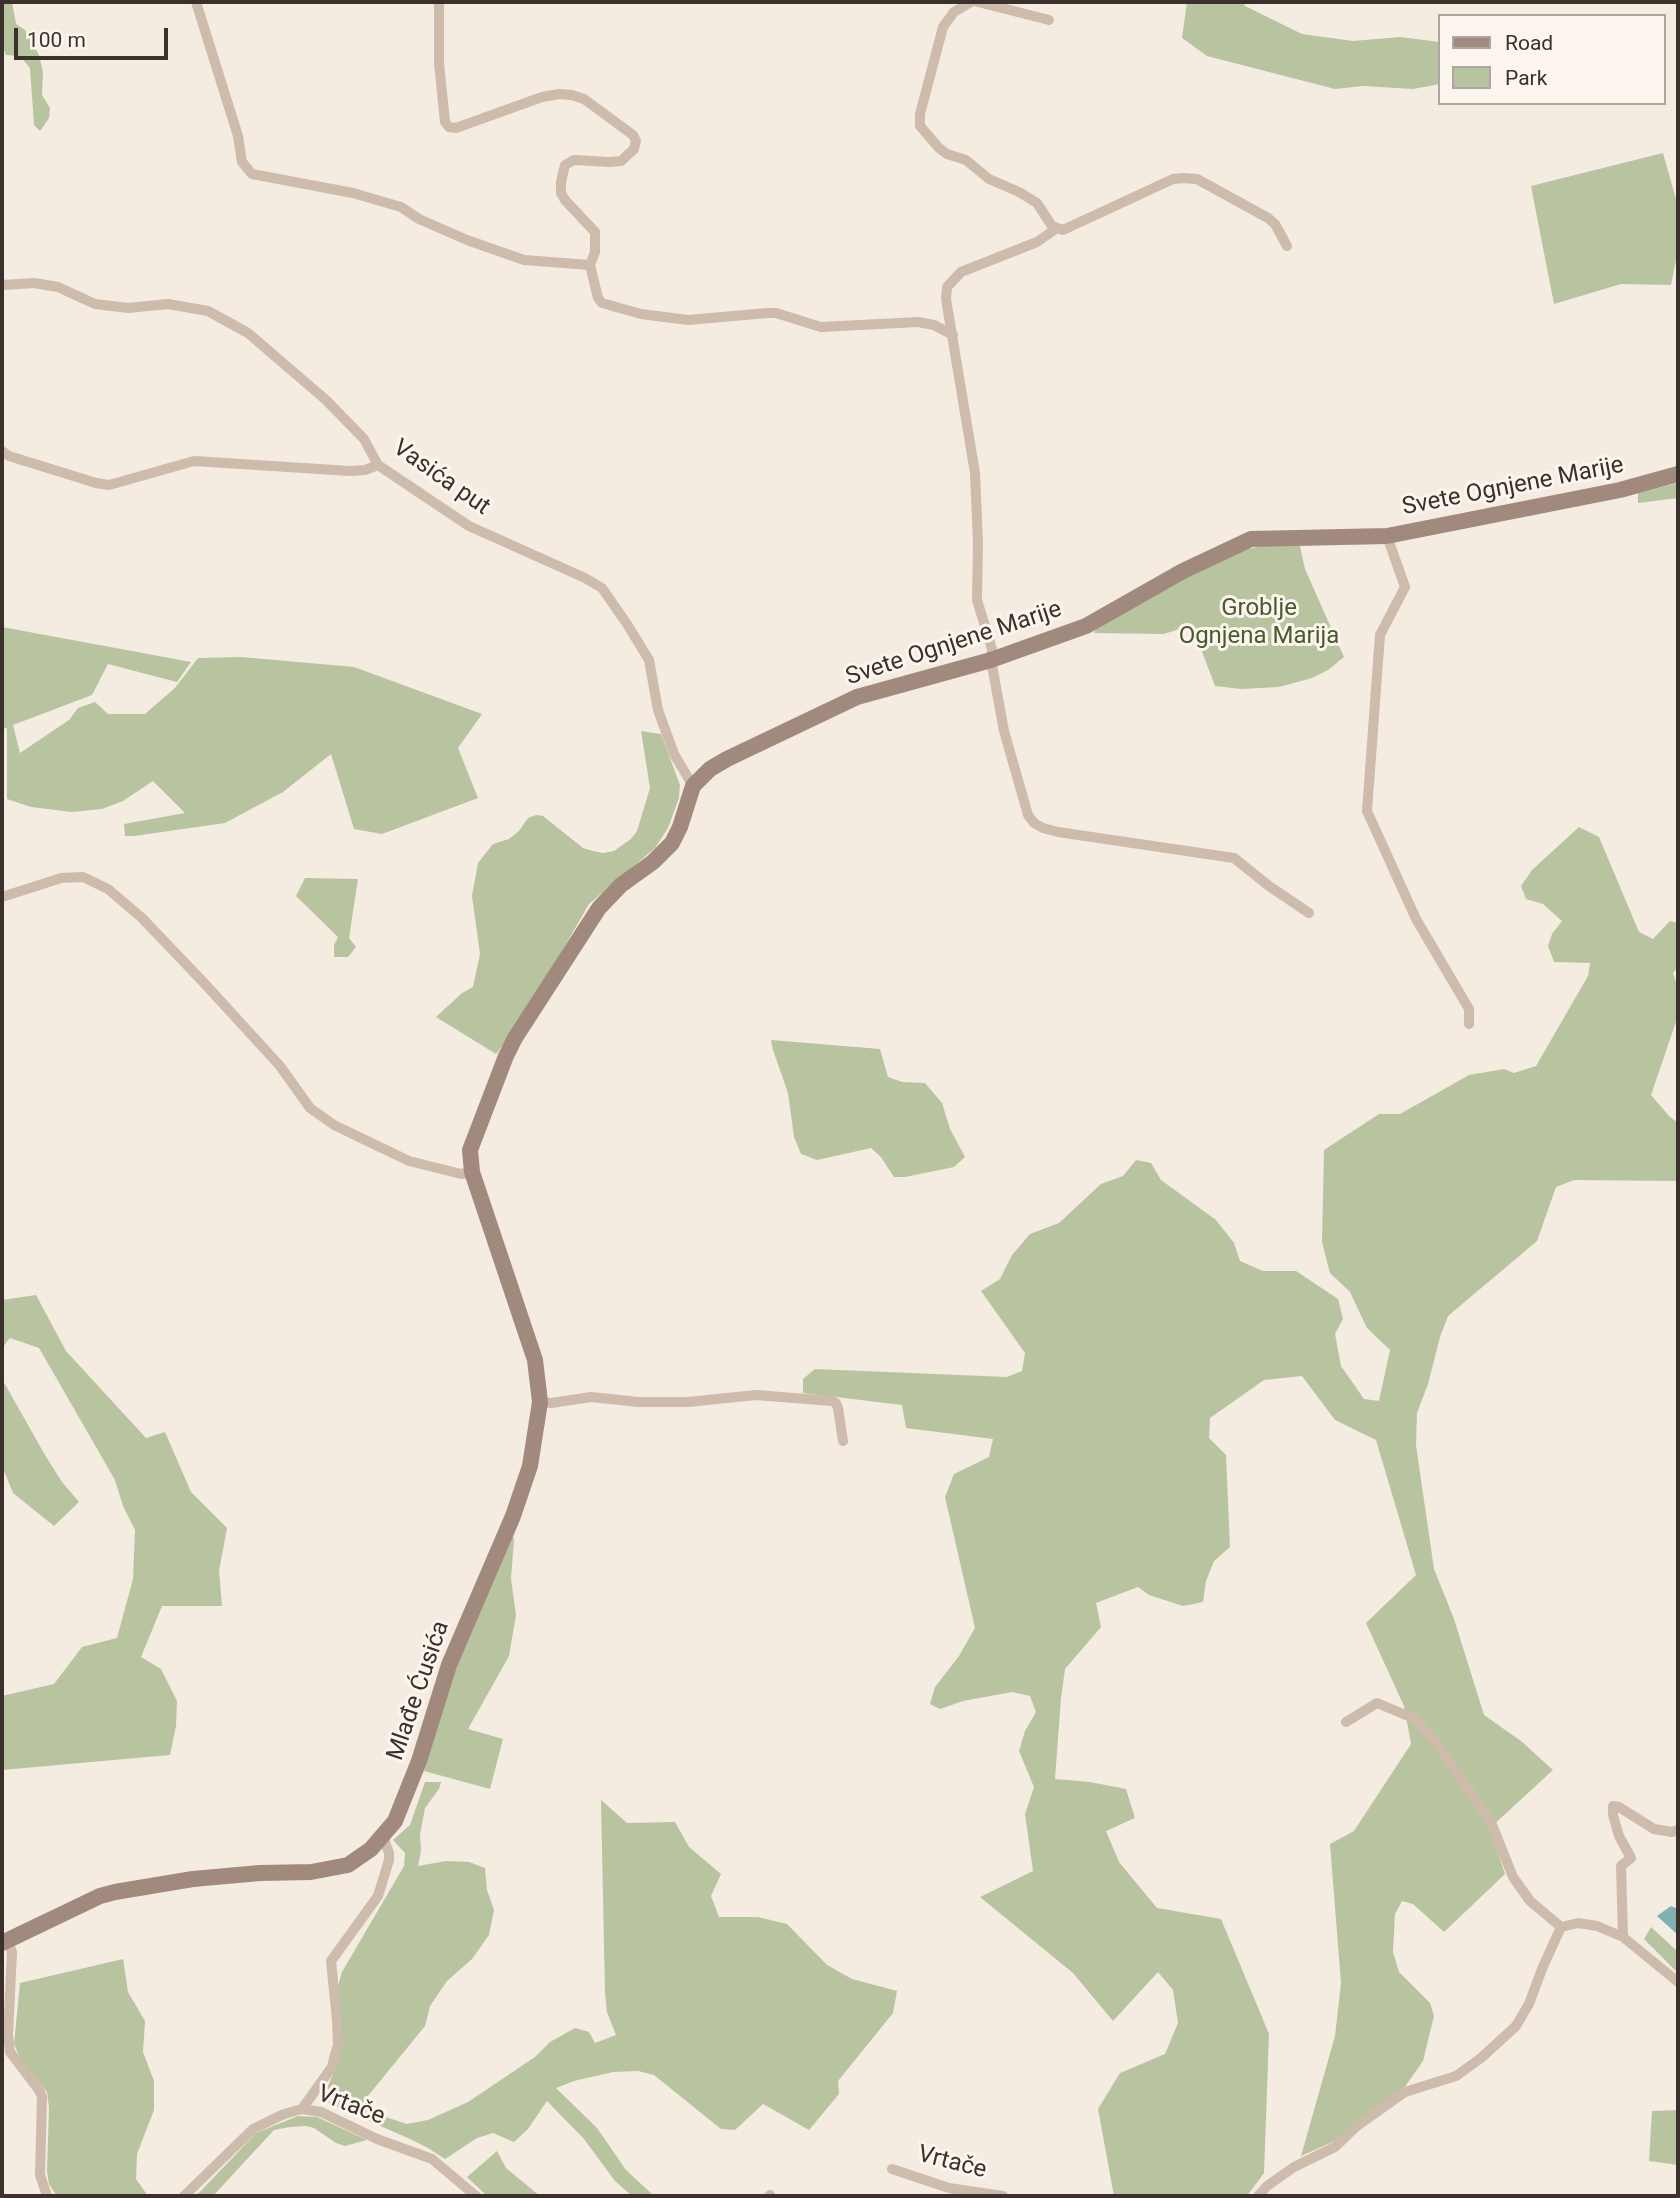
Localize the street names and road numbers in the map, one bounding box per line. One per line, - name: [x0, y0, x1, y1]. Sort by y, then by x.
- street label: Vasića put: [387, 434, 495, 522]
- street label: Svete Ognjene Marije: [1400, 451, 1626, 523]
- street label: Svete Ognjene Marije: [843, 596, 1065, 692]
- street label: Mlađe Ćusića: [382, 1617, 456, 1765]
- street label: Vrtače: [313, 2080, 389, 2132]
- street label: Vrtače: [915, 2141, 989, 2185]

